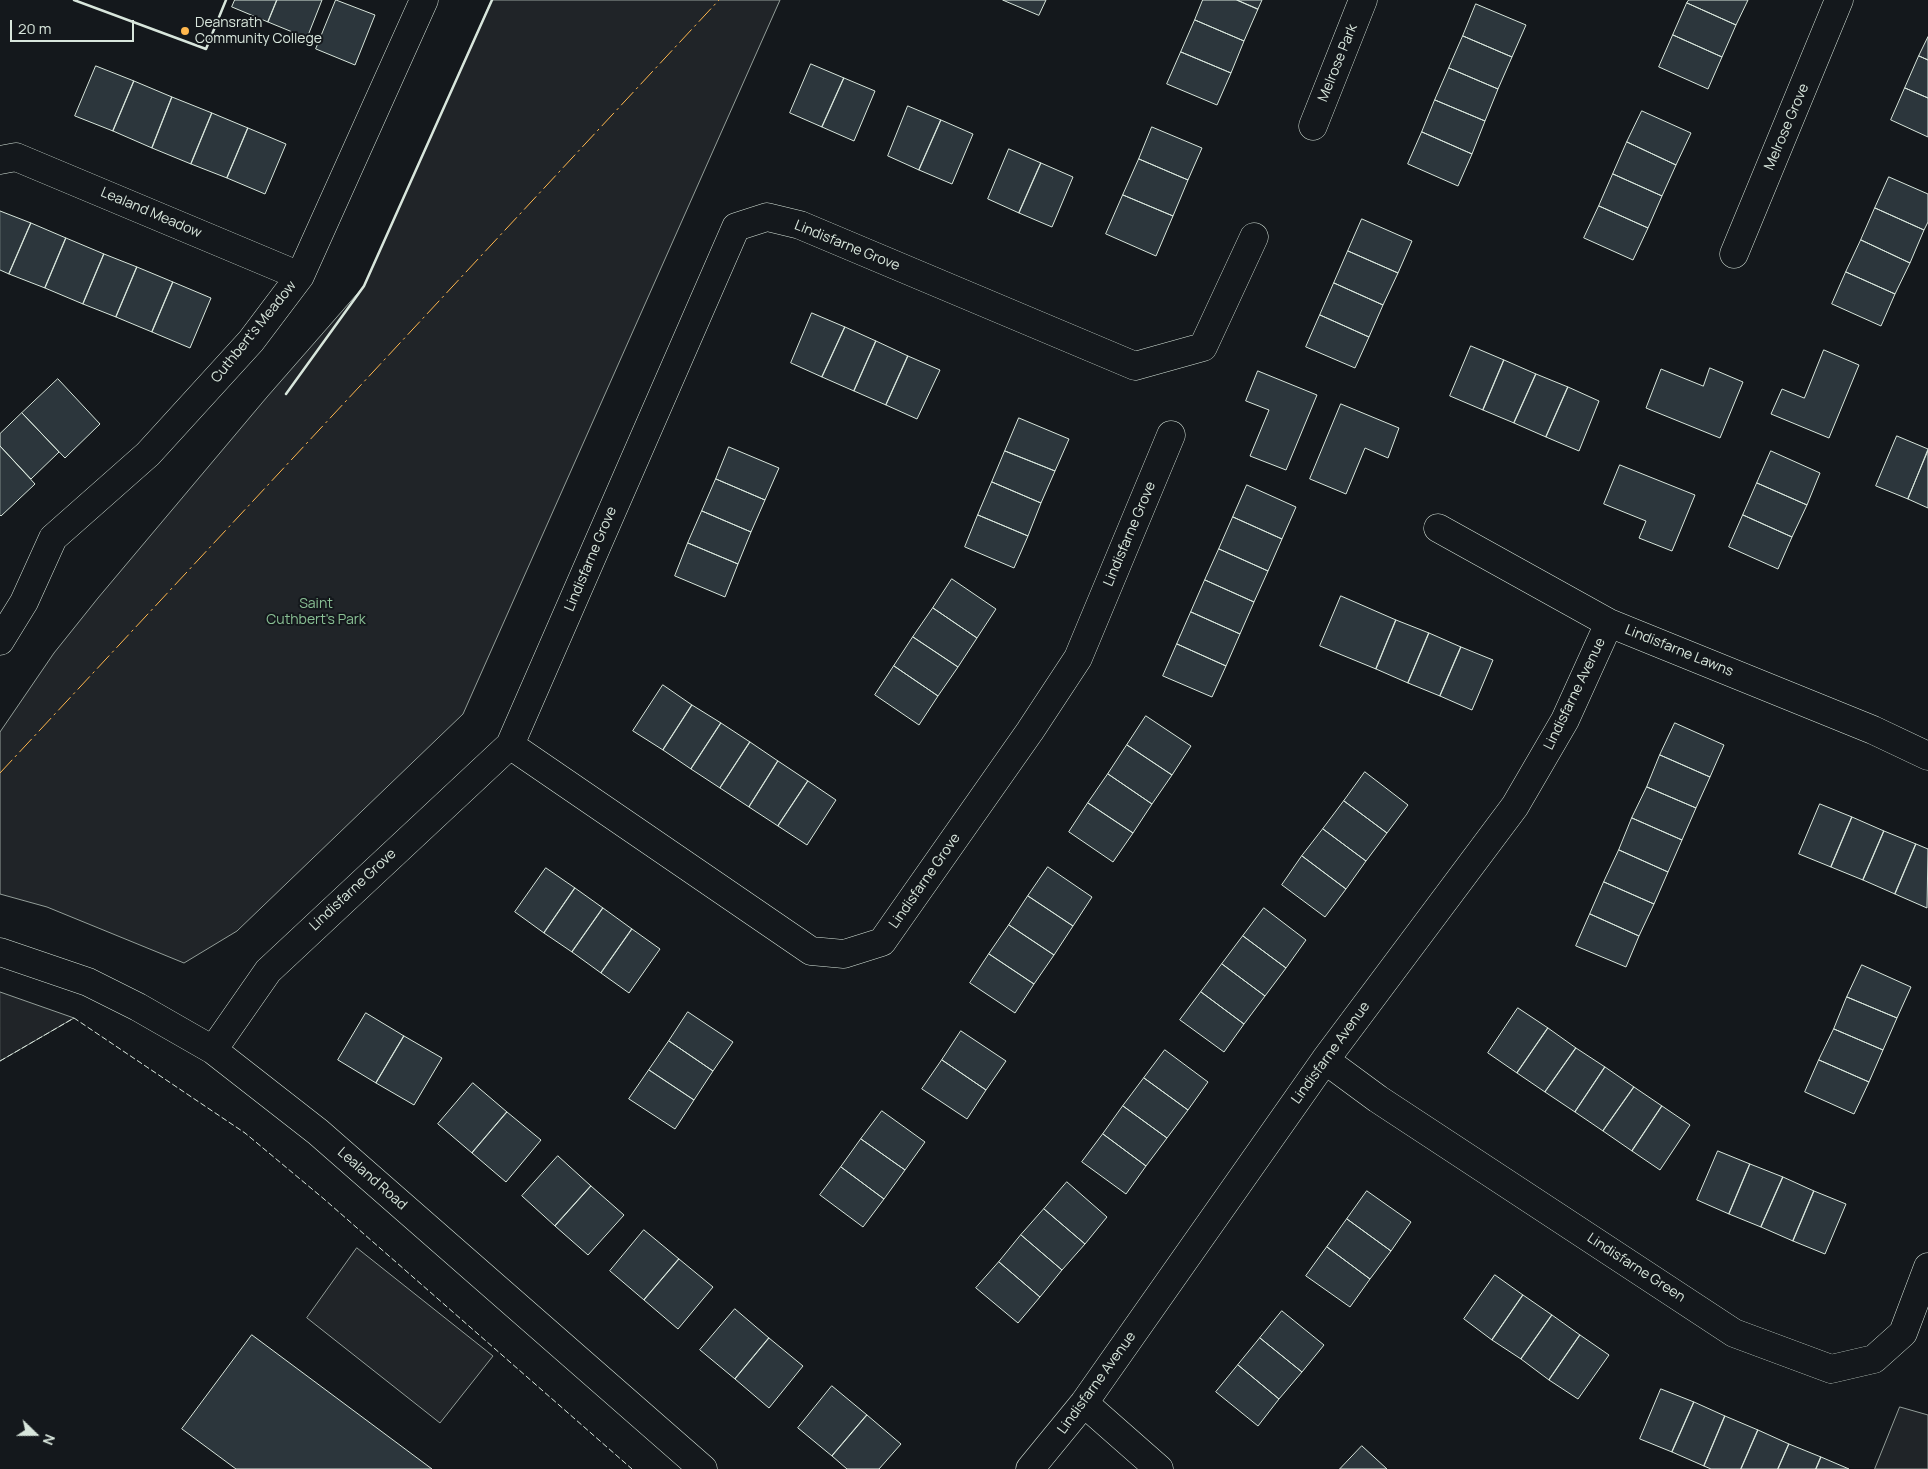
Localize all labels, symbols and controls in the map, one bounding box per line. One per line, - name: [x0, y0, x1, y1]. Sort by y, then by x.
- scale bar: [12, 10, 136, 42]
- place label: Deansrath Community College: [195, 15, 322, 48]
- text: 20 m: [18, 18, 51, 39]
- street label: Melrose Park: [1315, 22, 1361, 104]
- marker: Deansrath Community College: [179, 25, 191, 37]
- street label: Melrose Grove: [1761, 81, 1813, 173]
- street label: Lealand Meadow: [98, 184, 204, 242]
- street label: Lindisfarne Grove: [792, 217, 902, 275]
- street label: Cuthbert's Meadow: [208, 278, 300, 386]
- street label: Lindisfarne Grove: [1100, 479, 1160, 589]
- street label: Lindisfarne Grove: [561, 504, 621, 614]
- park label: Saint Cuthbert's Park: [266, 596, 366, 628]
- street label: Lindisfarne Lawns: [1622, 622, 1736, 680]
- street label: Lindisfarne Avenue: [1541, 635, 1609, 753]
- street label: Lindisfarne Grove: [886, 830, 964, 932]
- street label: Lindisfarne Grove: [306, 846, 400, 934]
- street label: Lindisfarne Avenue: [1288, 999, 1374, 1107]
- street label: Lealand Road: [334, 1144, 410, 1214]
- street label: Lindisfarne Green: [1584, 1230, 1688, 1306]
- street label: Lindisfarne Avenue: [1054, 1329, 1140, 1437]
- north arrow: [10, 1409, 60, 1459]
- text: N: [39, 1432, 60, 1448]

